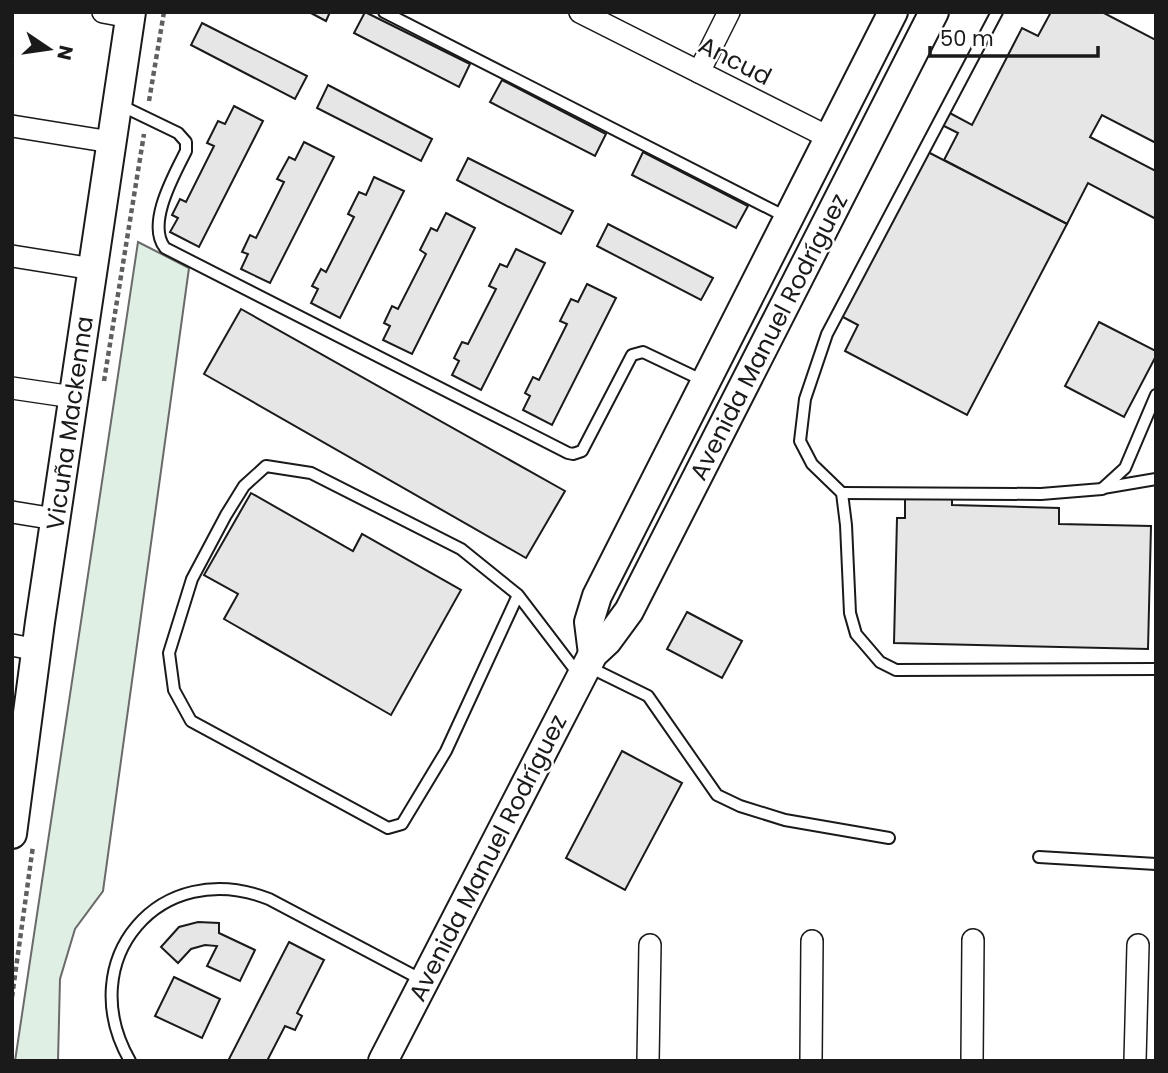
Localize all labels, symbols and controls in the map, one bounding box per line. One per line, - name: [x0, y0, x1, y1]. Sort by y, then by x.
- north arrow: [14, 14, 84, 84]
- scale bar: [930, 14, 1098, 58]
- text: 50 m: [940, 24, 994, 53]
- street label: Ancud: [693, 28, 777, 93]
- text: N: [50, 43, 80, 63]
- street label: Avenida Manuel Rodríguez: [682, 188, 855, 486]
- street label: Vicuña Mackenna: [38, 314, 101, 532]
- street label: Avenida Manuel Rodríguez: [401, 709, 574, 1007]

